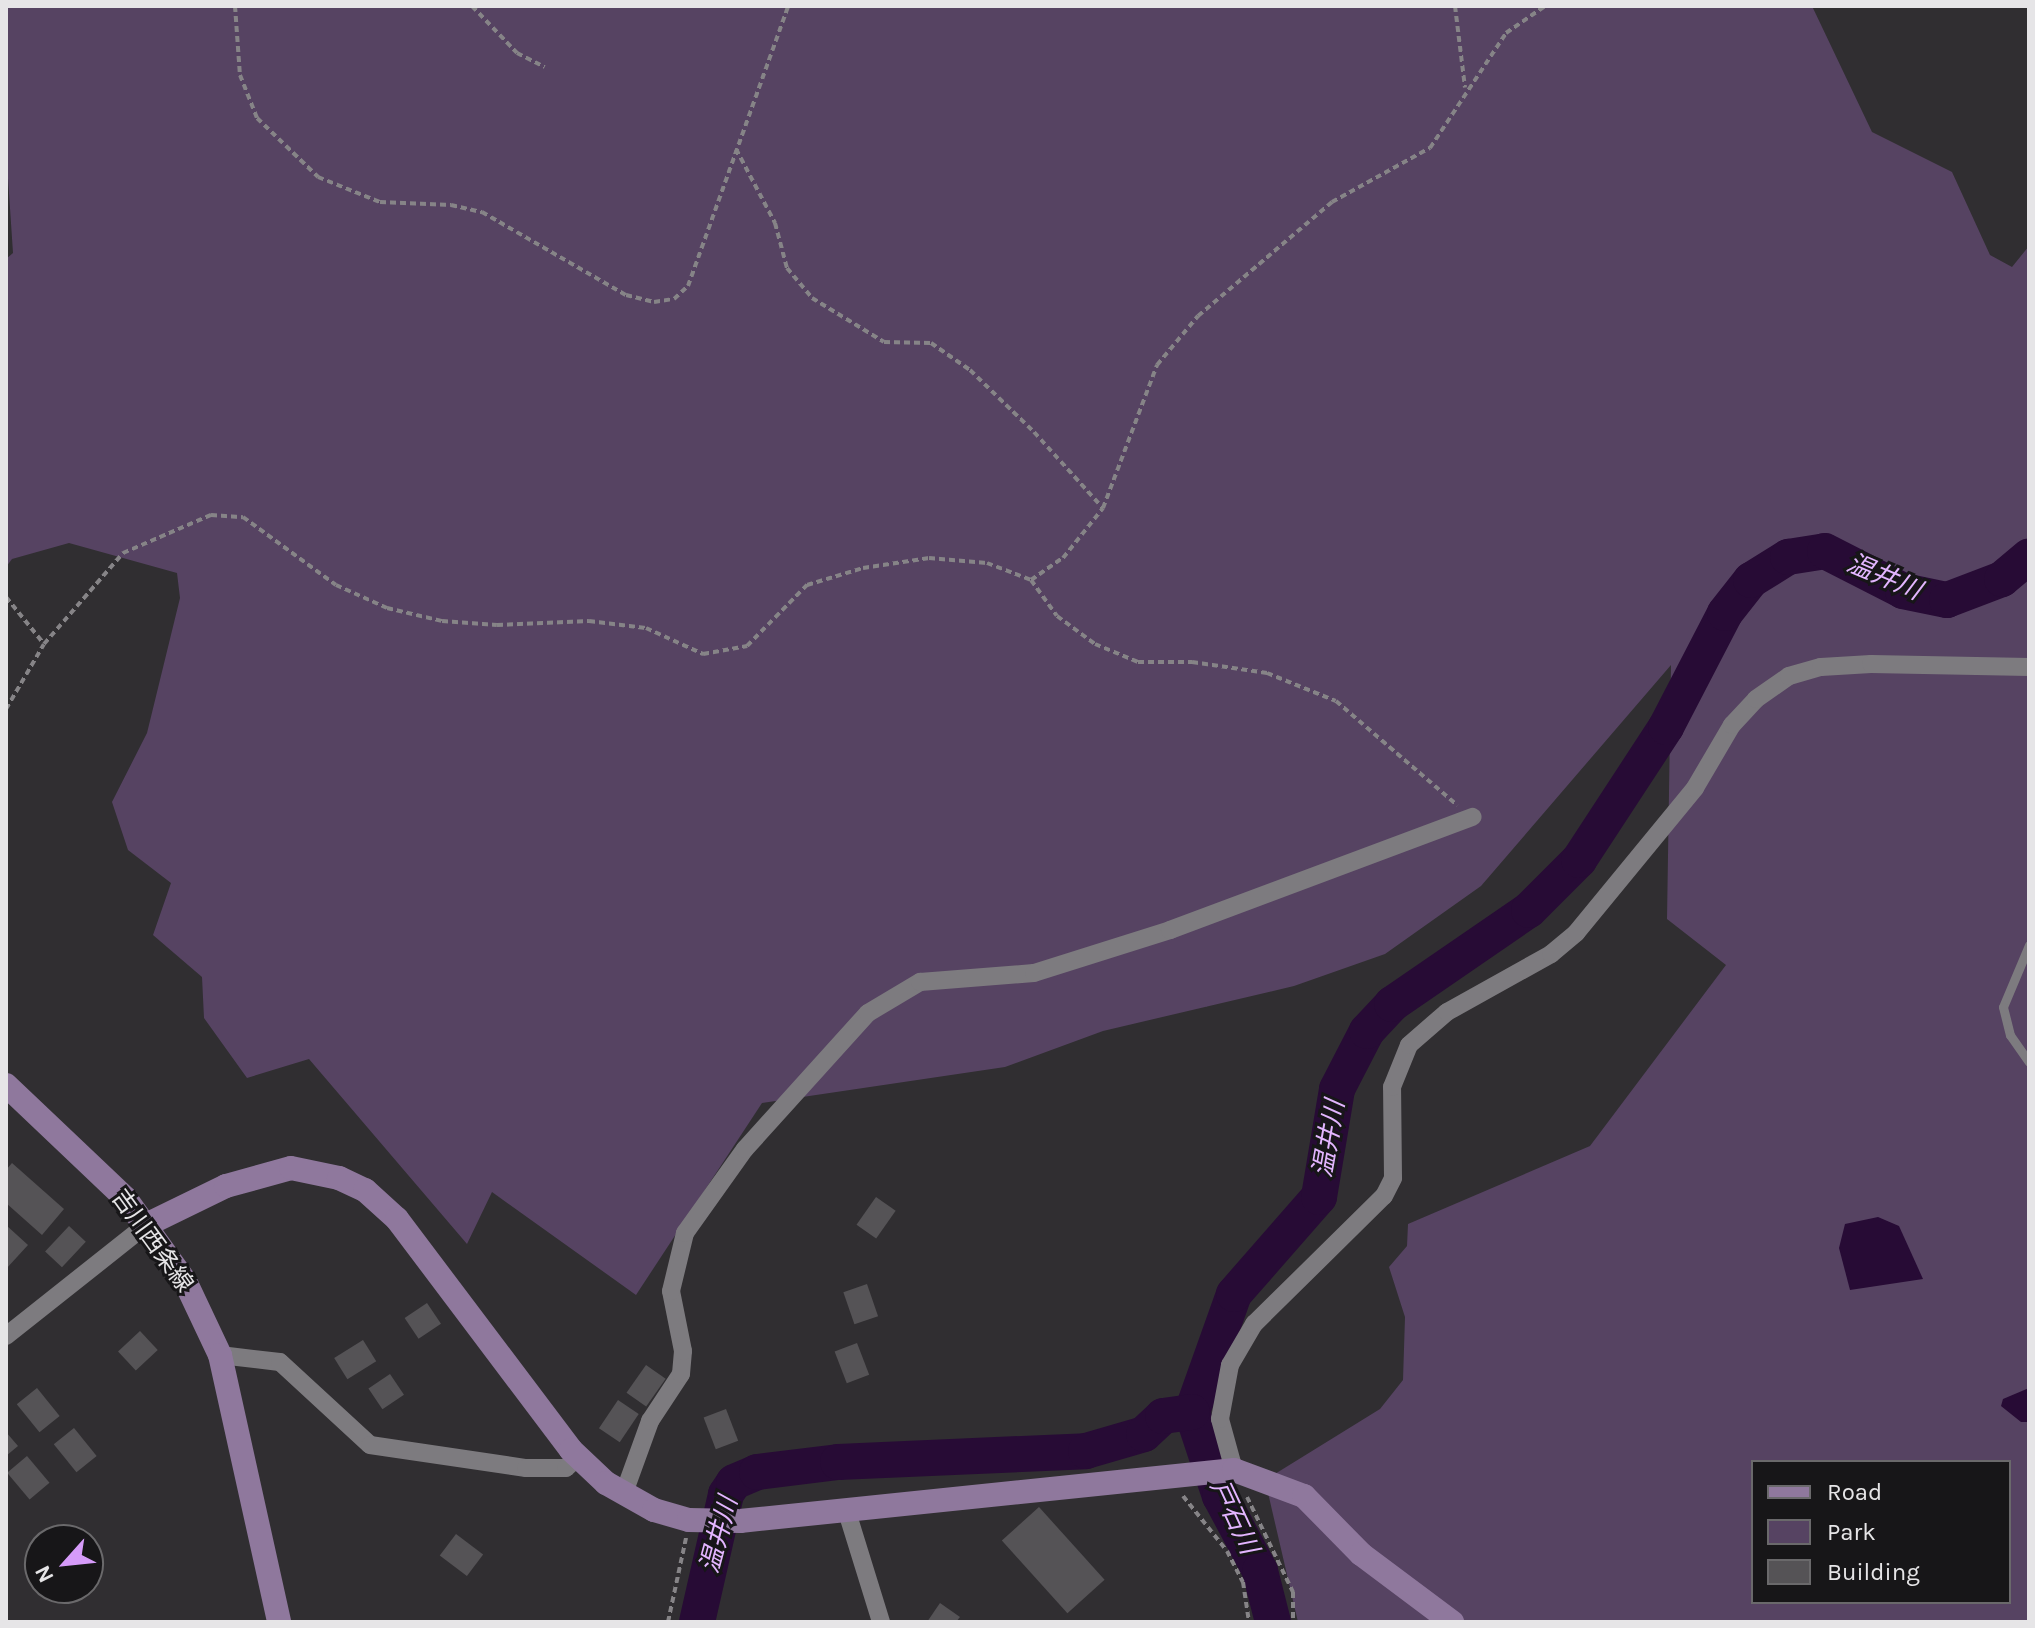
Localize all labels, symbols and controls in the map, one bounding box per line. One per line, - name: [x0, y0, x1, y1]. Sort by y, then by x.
- water label: 温井川: [1842, 547, 1926, 607]
- water label: 温井川: [1307, 1098, 1351, 1180]
- street label: 吉川西条線: [105, 1184, 199, 1298]
- legend: [1751, 1460, 2011, 1604]
- water label: 戸石川: [1203, 1475, 1265, 1559]
- text: Road: [1827, 1478, 1882, 1506]
- water label: 温井川: [694, 1493, 744, 1577]
- text: Park: [1827, 1518, 1876, 1546]
- north arrow: [24, 1524, 104, 1604]
- text: Building: [1827, 1558, 1920, 1586]
- text: N: [29, 1561, 60, 1587]

